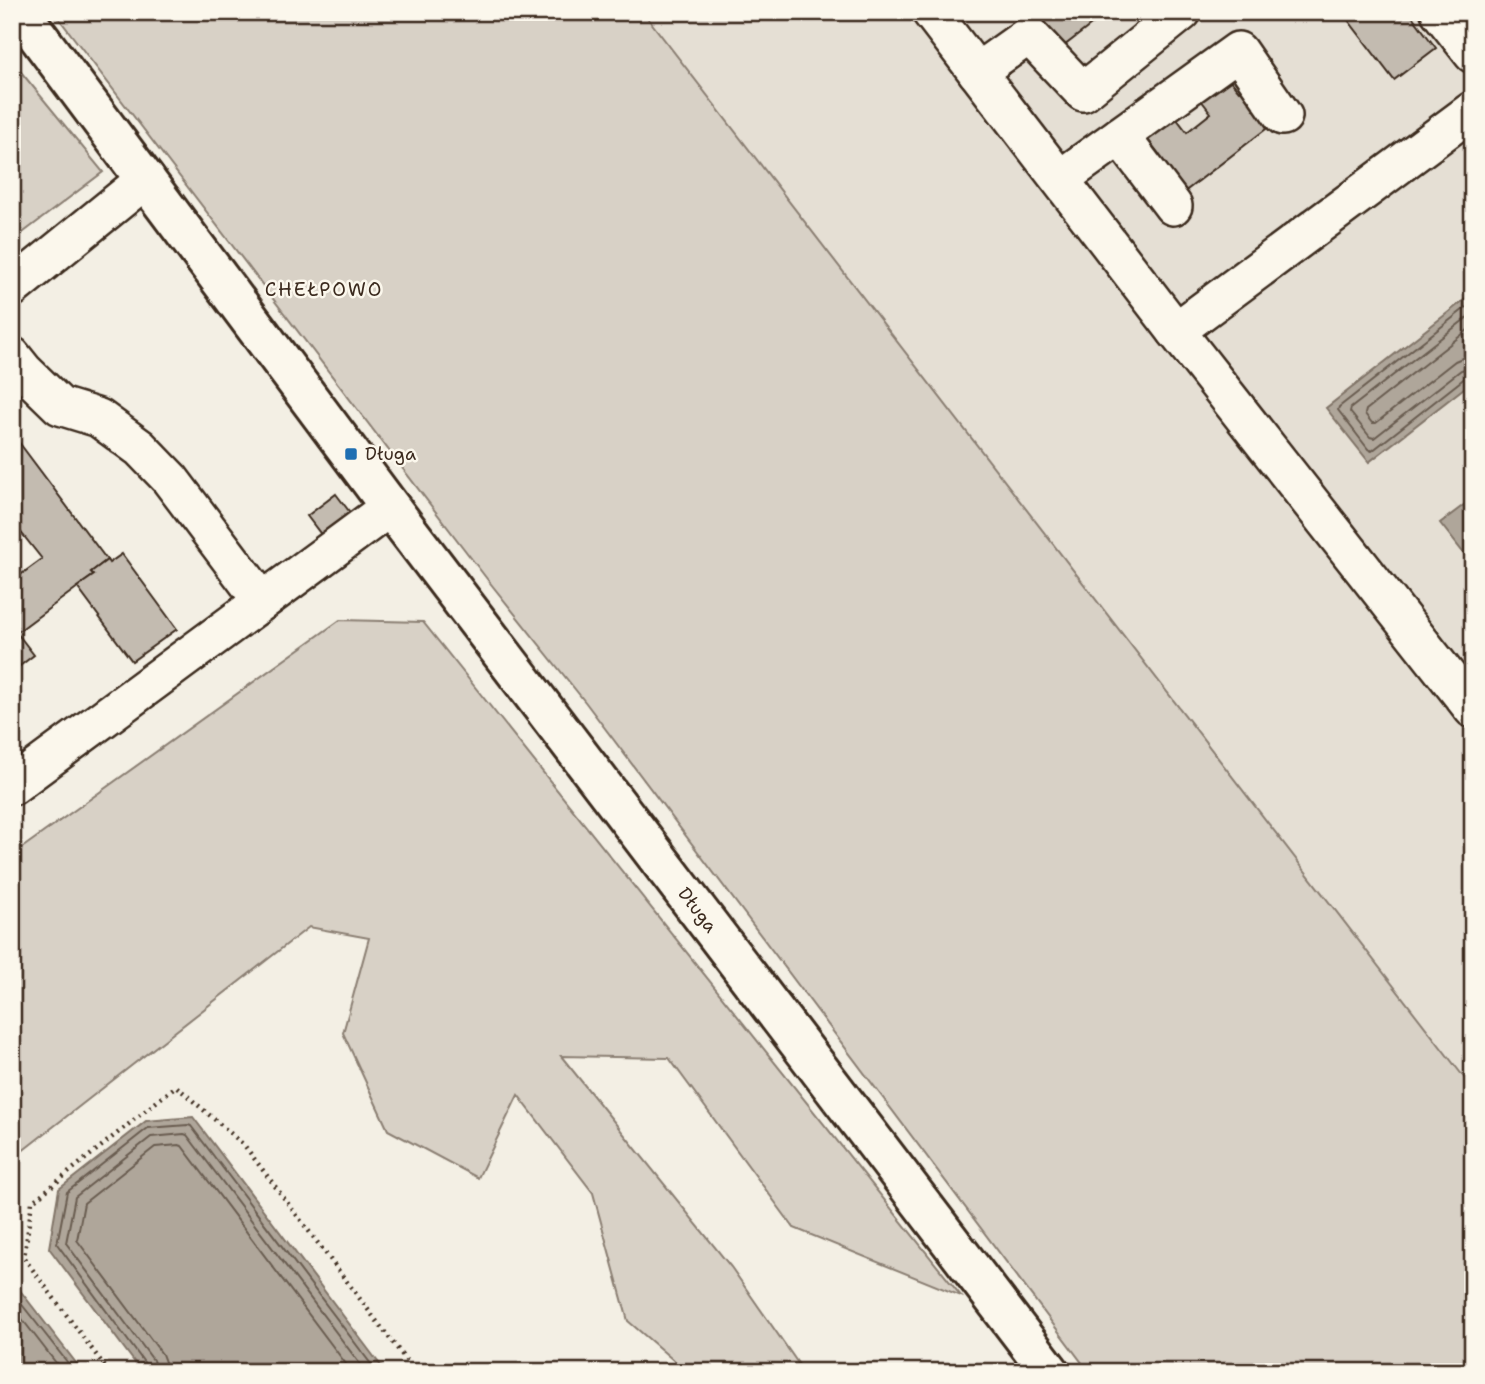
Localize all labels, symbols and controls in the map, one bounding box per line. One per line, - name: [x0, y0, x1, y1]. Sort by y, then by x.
- district label: CHEŁPOWO: [265, 277, 383, 302]
- place label: Długa: [365, 442, 416, 466]
- marker: Długa: [343, 446, 359, 462]
- street label: Długa: [672, 882, 723, 938]

